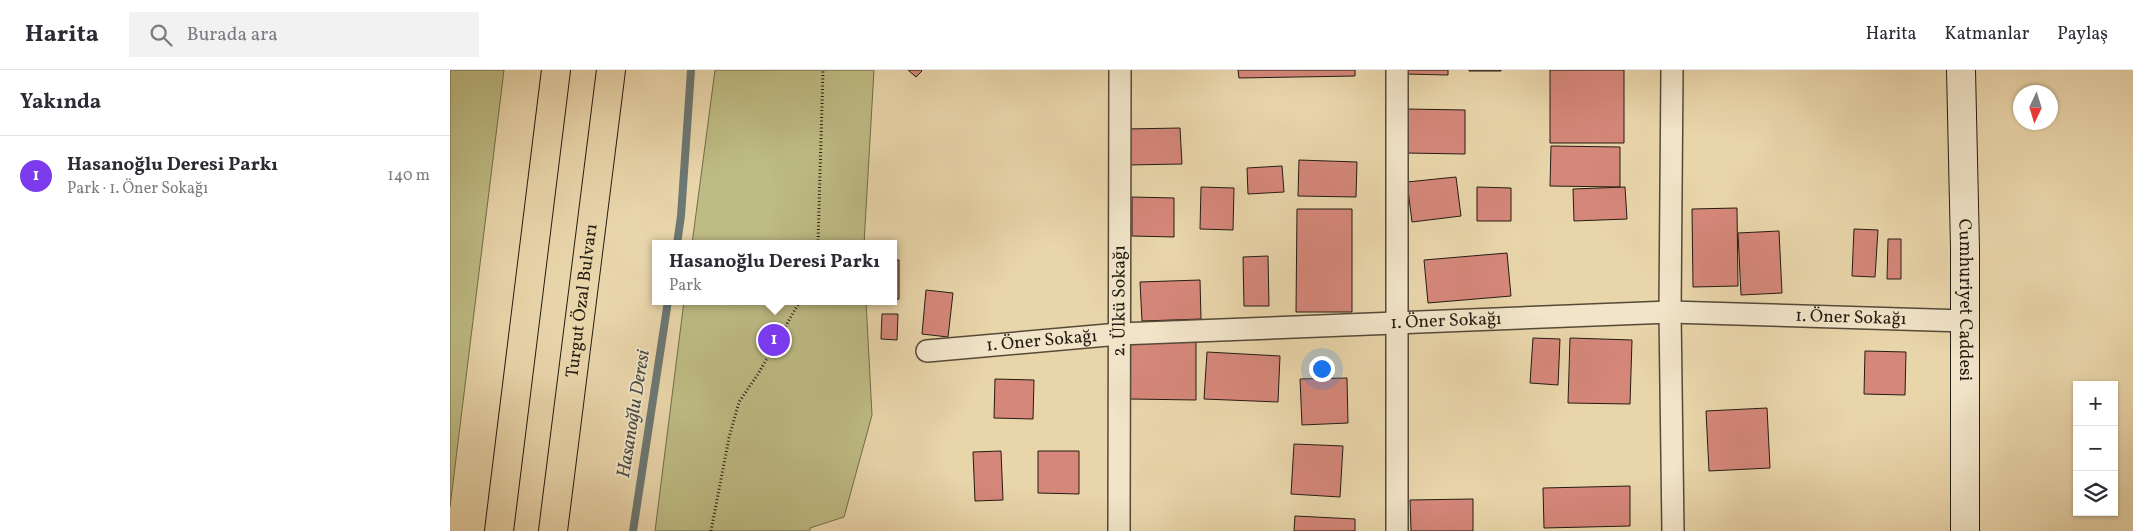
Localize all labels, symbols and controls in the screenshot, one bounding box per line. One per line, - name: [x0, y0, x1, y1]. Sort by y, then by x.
- search box: [129, 12, 479, 57]
- text: Harita: [25, 18, 99, 52]
- icon: search: [147, 21, 175, 49]
- text: Burada ara: [187, 22, 278, 48]
- text: Harita: [1866, 22, 1917, 47]
- text: Katmanlar: [1945, 22, 2029, 47]
- text: Paylaş: [2057, 22, 2108, 47]
- north arrow: [2013, 85, 2058, 130]
- text: Yakında: [20, 88, 101, 117]
- text: Hasanoğlu Deresi Parkı: [67, 152, 278, 178]
- text: 1: [33, 165, 39, 187]
- text: 140 m: [388, 165, 430, 187]
- text: Park · 1. Öner Sokağı: [67, 178, 208, 200]
- street label: Cumhuriyet Caddesi: [1952, 218, 1978, 381]
- street label: Turgut Özal Bulvarı: [560, 222, 604, 379]
- popup: [652, 240, 897, 305]
- street label: 2. Ülkü Sokağı: [1107, 245, 1132, 357]
- text: Hasanoğlu Deresi Parkı: [669, 249, 880, 275]
- text: Park: [669, 275, 702, 297]
- street label: 1. Öner Sokağı: [1795, 303, 1907, 332]
- street label: 1. Öner Sokağı: [1390, 306, 1502, 336]
- pin: 1: [758, 321, 790, 359]
- street label: 1. Öner Sokağı: [985, 324, 1098, 358]
- water label: Hasanoğlu Deresi: [611, 348, 657, 480]
- your location: [1309, 356, 1335, 382]
- map controls: [2073, 381, 2118, 516]
- button: +: [2073, 381, 2118, 426]
- button: −: [2073, 426, 2118, 471]
- button: layers: [2073, 471, 2118, 516]

